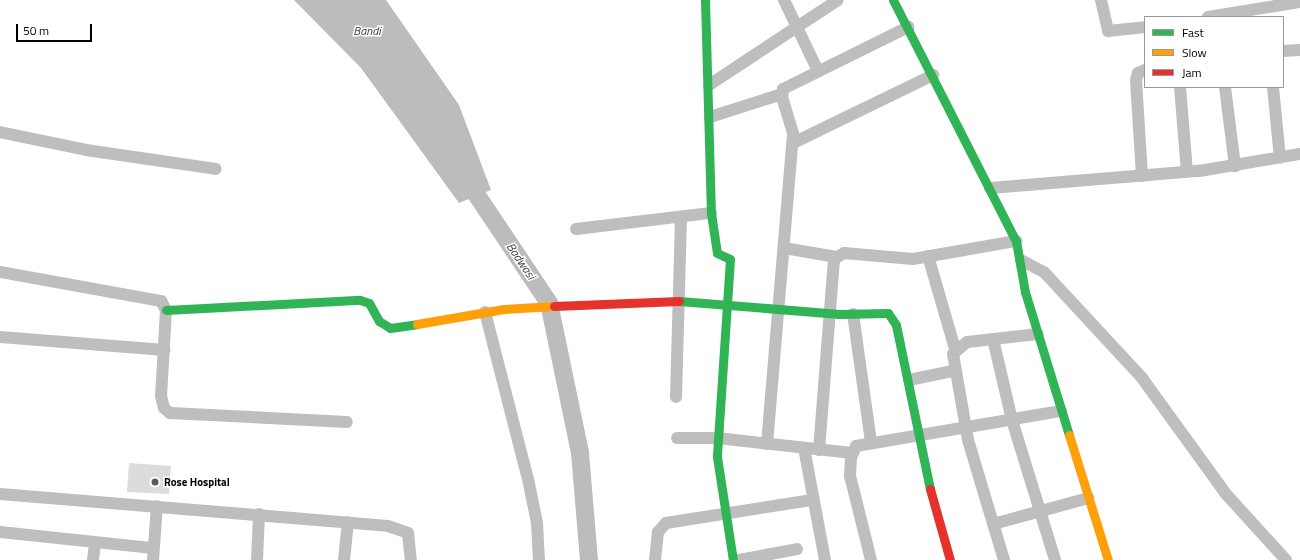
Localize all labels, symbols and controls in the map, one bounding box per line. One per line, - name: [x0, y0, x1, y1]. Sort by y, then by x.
- scale bar: [18, 16, 94, 42]
- legend: [1144, 16, 1284, 88]
- text: 50 m: [23, 21, 49, 40]
- text: Fast: [1182, 23, 1204, 42]
- water label: Bandi: [353, 24, 381, 38]
- text: Slow: [1182, 43, 1207, 62]
- text: Jam: [1182, 63, 1202, 82]
- water label: Badwasi: [504, 240, 538, 282]
- place label: Rose Hospital: [164, 475, 230, 489]
- marker: Rose Hospital: [149, 476, 161, 488]

